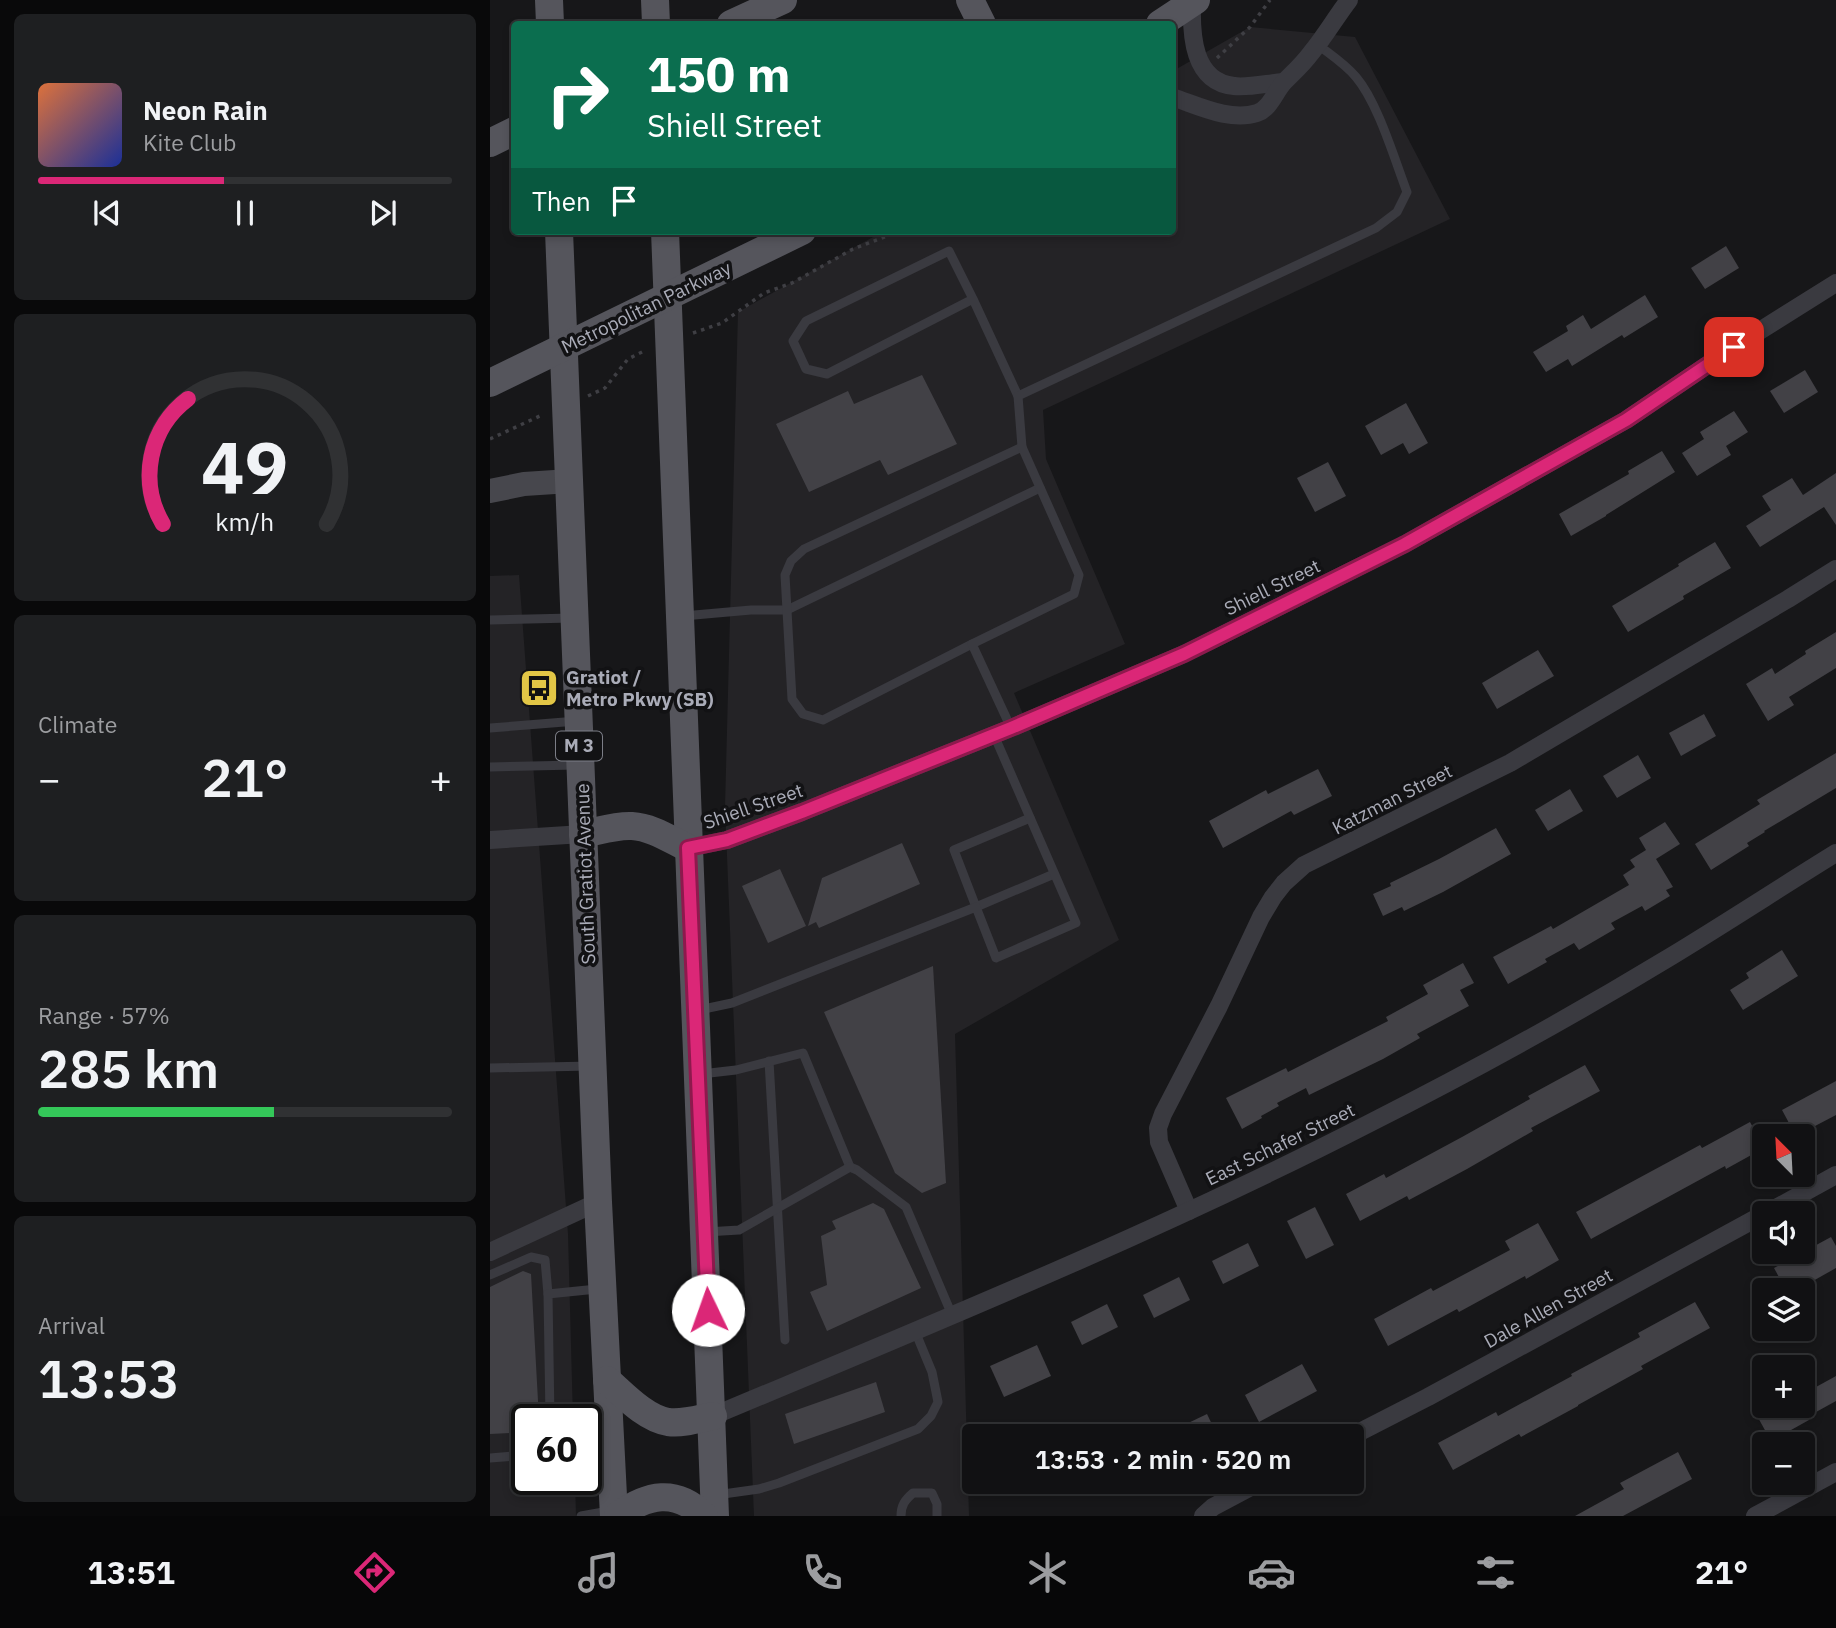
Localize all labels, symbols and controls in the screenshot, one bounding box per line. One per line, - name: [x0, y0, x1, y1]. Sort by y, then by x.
- text: 150 m: [647, 42, 791, 105]
- icon: right: [532, 49, 623, 140]
- text: Neon Rain: [143, 93, 268, 127]
- text: Shiell Street: [647, 104, 822, 146]
- text: Kite Club: [143, 127, 236, 157]
- icon: arrive: [605, 182, 643, 220]
- text: Then: [532, 184, 591, 218]
- icon: previous: [88, 194, 126, 232]
- icon: pause: [226, 194, 264, 232]
- icon: next: [364, 194, 402, 232]
- street label: Metropolitan Parkway: [557, 255, 735, 359]
- pin: [1704, 317, 1764, 377]
- icon: arrive: [1715, 328, 1753, 366]
- text: 49: [201, 419, 289, 514]
- text: km/h: [216, 504, 274, 537]
- street label: Shiell Street: [1220, 553, 1324, 621]
- place label: Gratiot / Metro Pkwy (SB): [566, 665, 714, 711]
- bus stop icon: Gratiot / Metro Pkwy (SB): [518, 667, 560, 709]
- text: Climate: [38, 709, 117, 739]
- road number: M 3: [556, 732, 602, 760]
- text: 21°: [202, 744, 288, 811]
- text: −: [38, 754, 61, 803]
- text: +: [429, 754, 452, 803]
- street label: Katzman Street: [1328, 758, 1456, 840]
- street label: Shiell Street: [700, 778, 806, 834]
- street label: South Gratiot Avenue: [570, 783, 600, 965]
- text: Range · 57%: [38, 1000, 170, 1030]
- text: 285 km: [38, 1035, 219, 1102]
- street label: East Schafer Street: [1201, 1097, 1359, 1191]
- north arrow: [1752, 1124, 1815, 1186]
- map controls: [1752, 1124, 1815, 1495]
- button: sound: [1752, 1201, 1815, 1264]
- street label: Dale Allen Street: [1480, 1263, 1616, 1353]
- position arrow: [671, 1273, 745, 1347]
- button: layers: [1752, 1278, 1815, 1341]
- text: Arrival: [38, 1310, 105, 1340]
- text: 13:53: [38, 1345, 179, 1412]
- button: +: [1752, 1355, 1815, 1418]
- speed limit sign: 60: [511, 1404, 602, 1495]
- button: −: [1752, 1432, 1815, 1495]
- text: 13:53 · 2 min · 520 m: [1035, 1442, 1291, 1476]
- icon: directions: [350, 1548, 399, 1597]
- icon: music: [574, 1548, 623, 1597]
- icon: phone: [798, 1548, 847, 1597]
- icon: climate: [1023, 1548, 1072, 1597]
- icon: car: [1247, 1548, 1296, 1597]
- icon: filters: [1471, 1548, 1520, 1597]
- text: 13:51: [88, 1551, 175, 1593]
- text: 21°: [1695, 1551, 1748, 1593]

